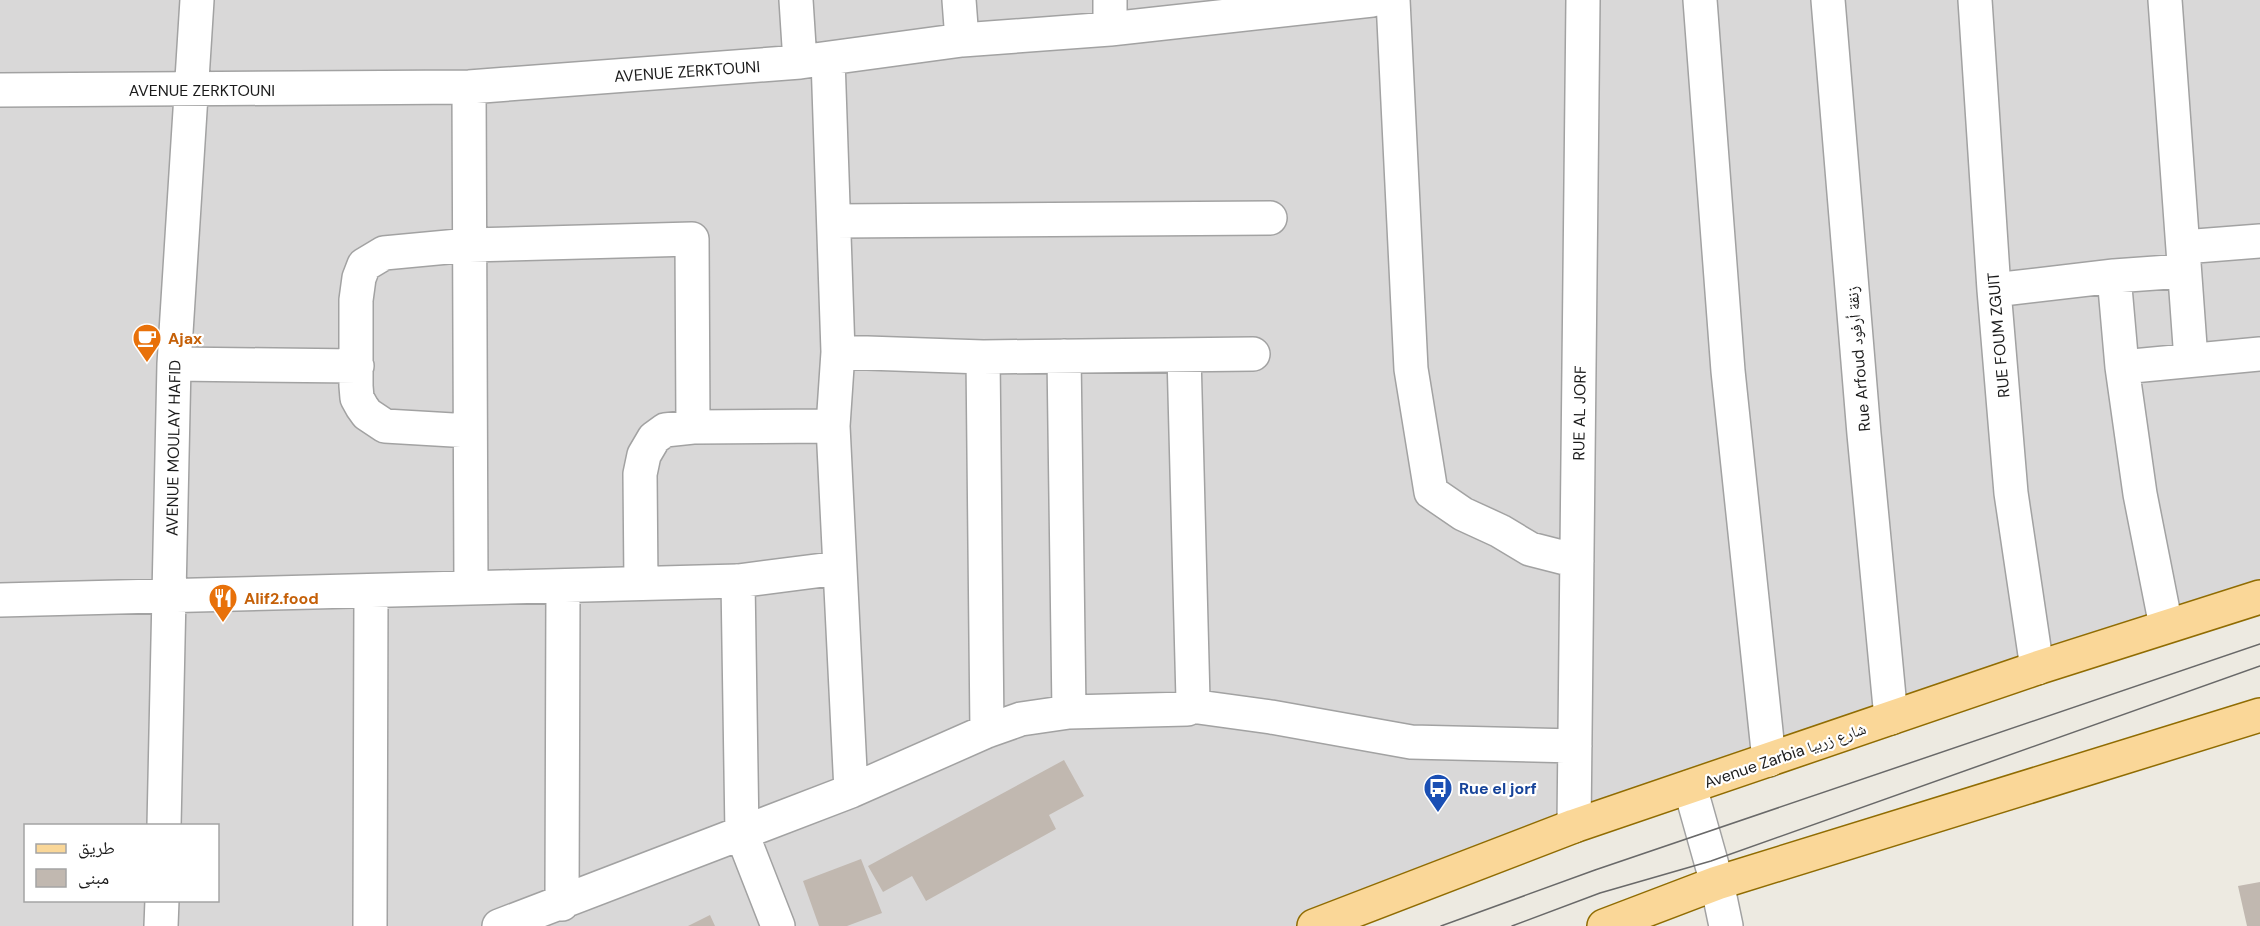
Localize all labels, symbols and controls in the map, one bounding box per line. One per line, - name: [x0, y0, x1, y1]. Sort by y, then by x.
- street label: AVENUE ZERKTOUNI: [613, 56, 761, 87]
- street label: AVENUE ZERKTOUNI: [129, 80, 275, 101]
- street label: RUE FOUM ZGUIT: [1983, 271, 2014, 399]
- street label: Rue Arfoud زنقة أرفود: [1842, 285, 1875, 432]
- cafe icon: Ajax: [131, 322, 163, 364]
- place label: Ajax: [168, 328, 202, 349]
- street label: AVENUE MOULAY HAFID: [161, 360, 186, 536]
- street label: RUE AL JORF: [1568, 365, 1591, 461]
- restaurant icon: Alif2.food: [207, 582, 239, 624]
- place label: Alif2.food: [244, 588, 319, 609]
- street label: Avenue Zarbia شارع زربيا: [1701, 718, 1869, 793]
- bus stop icon: Rue el jorf: [1422, 772, 1454, 814]
- place label: Rue el jorf: [1459, 778, 1537, 799]
- legend: [24, 824, 219, 902]
- text: طريق: [78, 836, 115, 860]
- text: مبنى: [78, 866, 109, 890]

